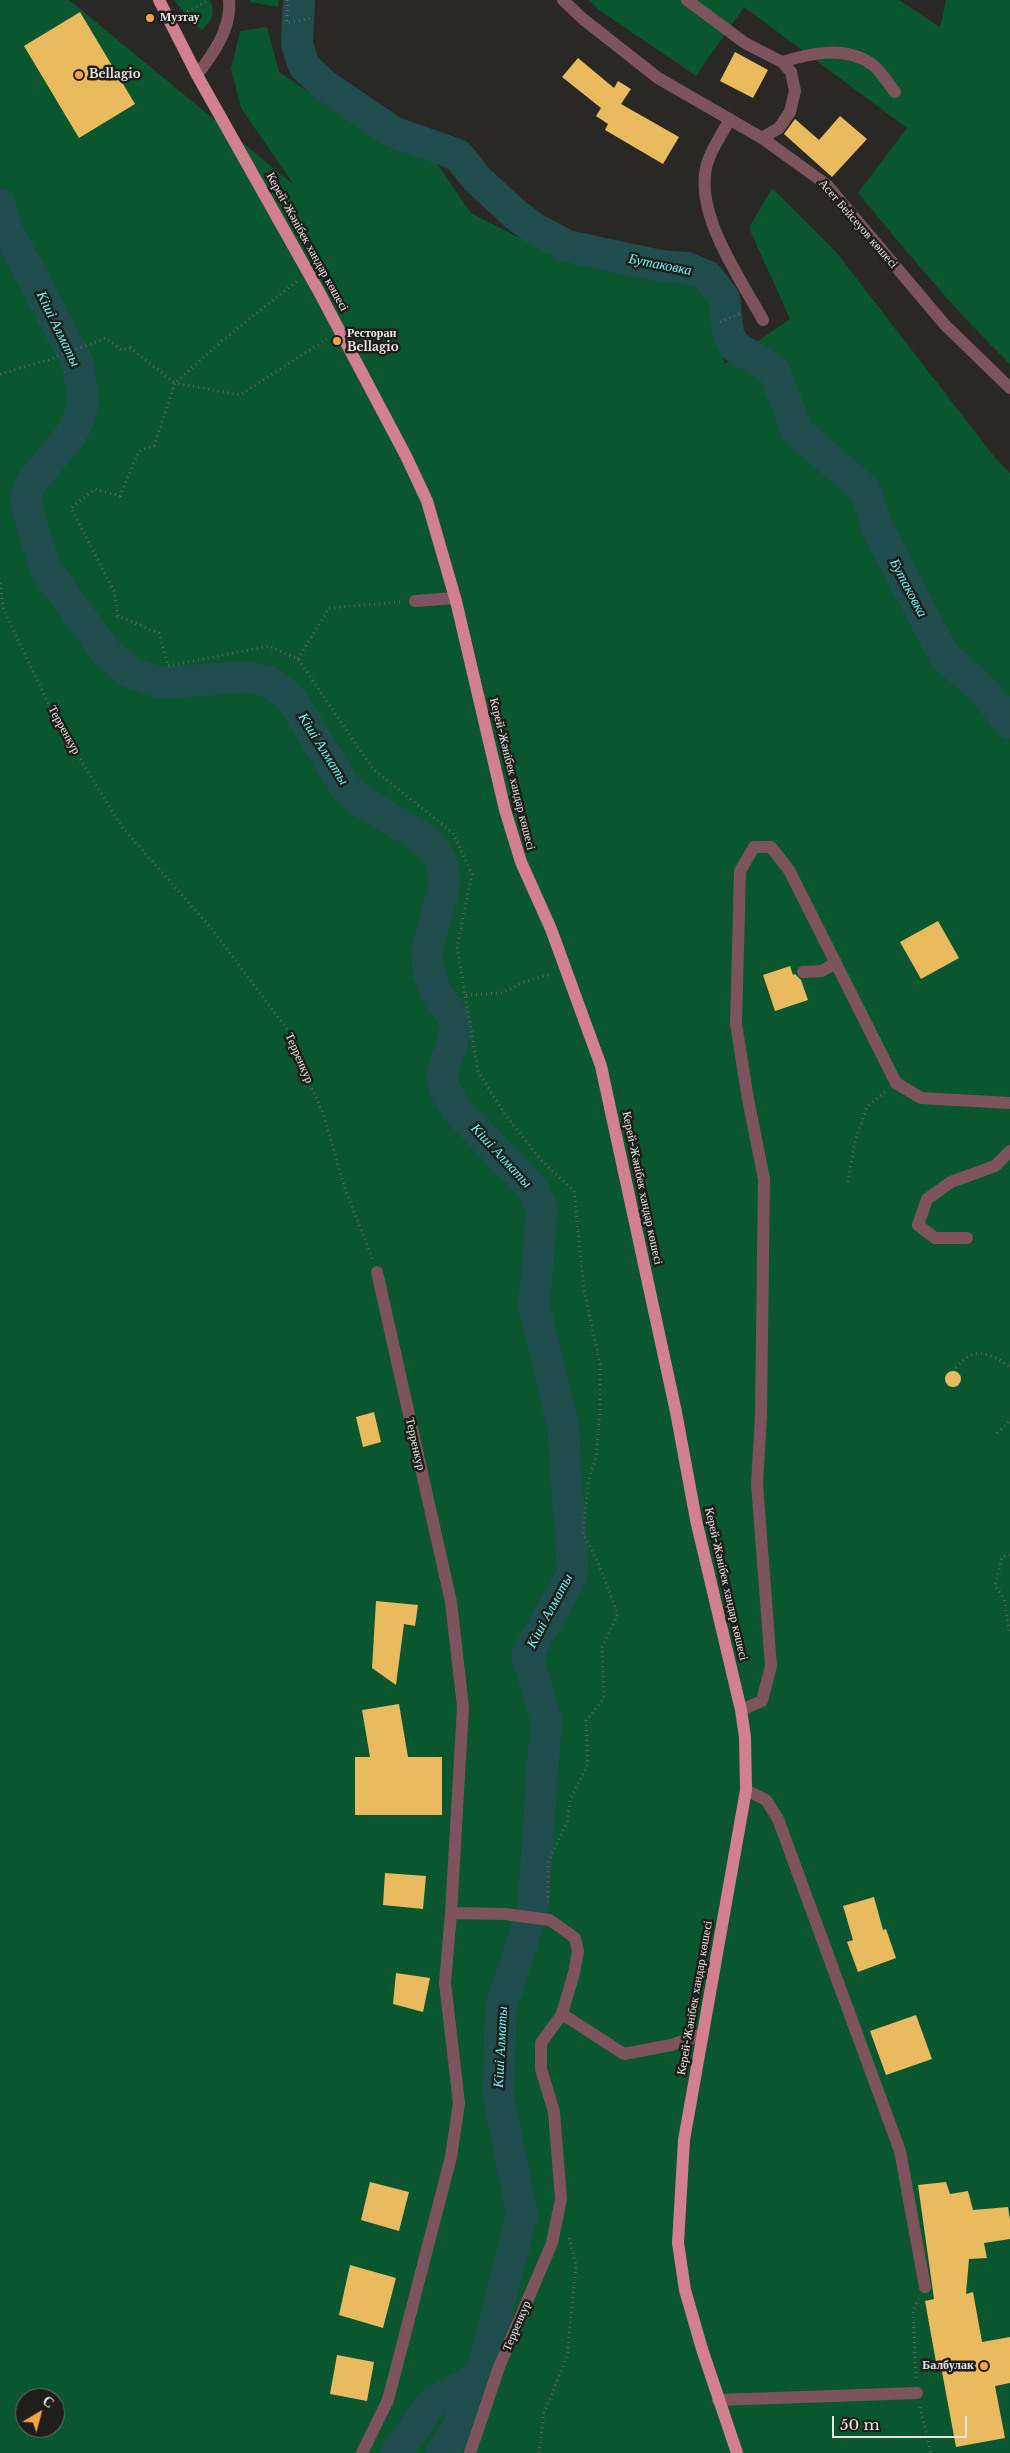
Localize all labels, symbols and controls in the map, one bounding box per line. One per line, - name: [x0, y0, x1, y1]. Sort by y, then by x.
- place label: Музтау: [160, 11, 199, 25]
- marker: Музтау: [144, 12, 156, 24]
- place label: Bellagio: [89, 68, 141, 82]
- marker: Bellagio: [73, 69, 85, 81]
- street label: Керей-Жәнібек хандар көшесі: [263, 170, 351, 314]
- street label: Асет Бейсеуов көшесі: [815, 177, 901, 271]
- water label: Бутаковка: [627, 251, 693, 279]
- water label: Кіші Алматы: [33, 289, 83, 369]
- place label: Ресторан Bellagio: [347, 327, 399, 355]
- marker: Ресторан Bellagio: [331, 335, 343, 347]
- water label: Бутаковка: [886, 556, 930, 620]
- street label: Керей-Жәнібек хандар көшесі: [486, 696, 538, 852]
- street label: Терренкур: [45, 703, 83, 757]
- water label: Кіші Алматы: [294, 710, 352, 788]
- street label: Терренкур: [282, 1031, 316, 1085]
- street label: Керей-Жәнібек хандар көшесі: [619, 1110, 665, 1266]
- water label: Кіші Алматы: [467, 1120, 535, 1192]
- street label: Терренкур: [402, 1416, 428, 1472]
- street label: Керей-Жәнібек хандар көшесі: [701, 1506, 751, 1662]
- water label: Кіші Алматы: [523, 1571, 577, 1651]
- street label: Керей-Жәнібек хандар көшесі: [674, 1920, 716, 2076]
- water label: Кіші Алматы: [490, 2006, 512, 2088]
- street label: Терренкур: [500, 2299, 534, 2353]
- place label: Балбулак: [922, 2359, 974, 2373]
- marker: Балбулак: [978, 2360, 990, 2372]
- north arrow: [15, 2388, 65, 2438]
- text: С: [39, 2392, 58, 2412]
- scale bar: [835, 2406, 970, 2438]
- text: 50 m: [840, 2415, 880, 2434]

